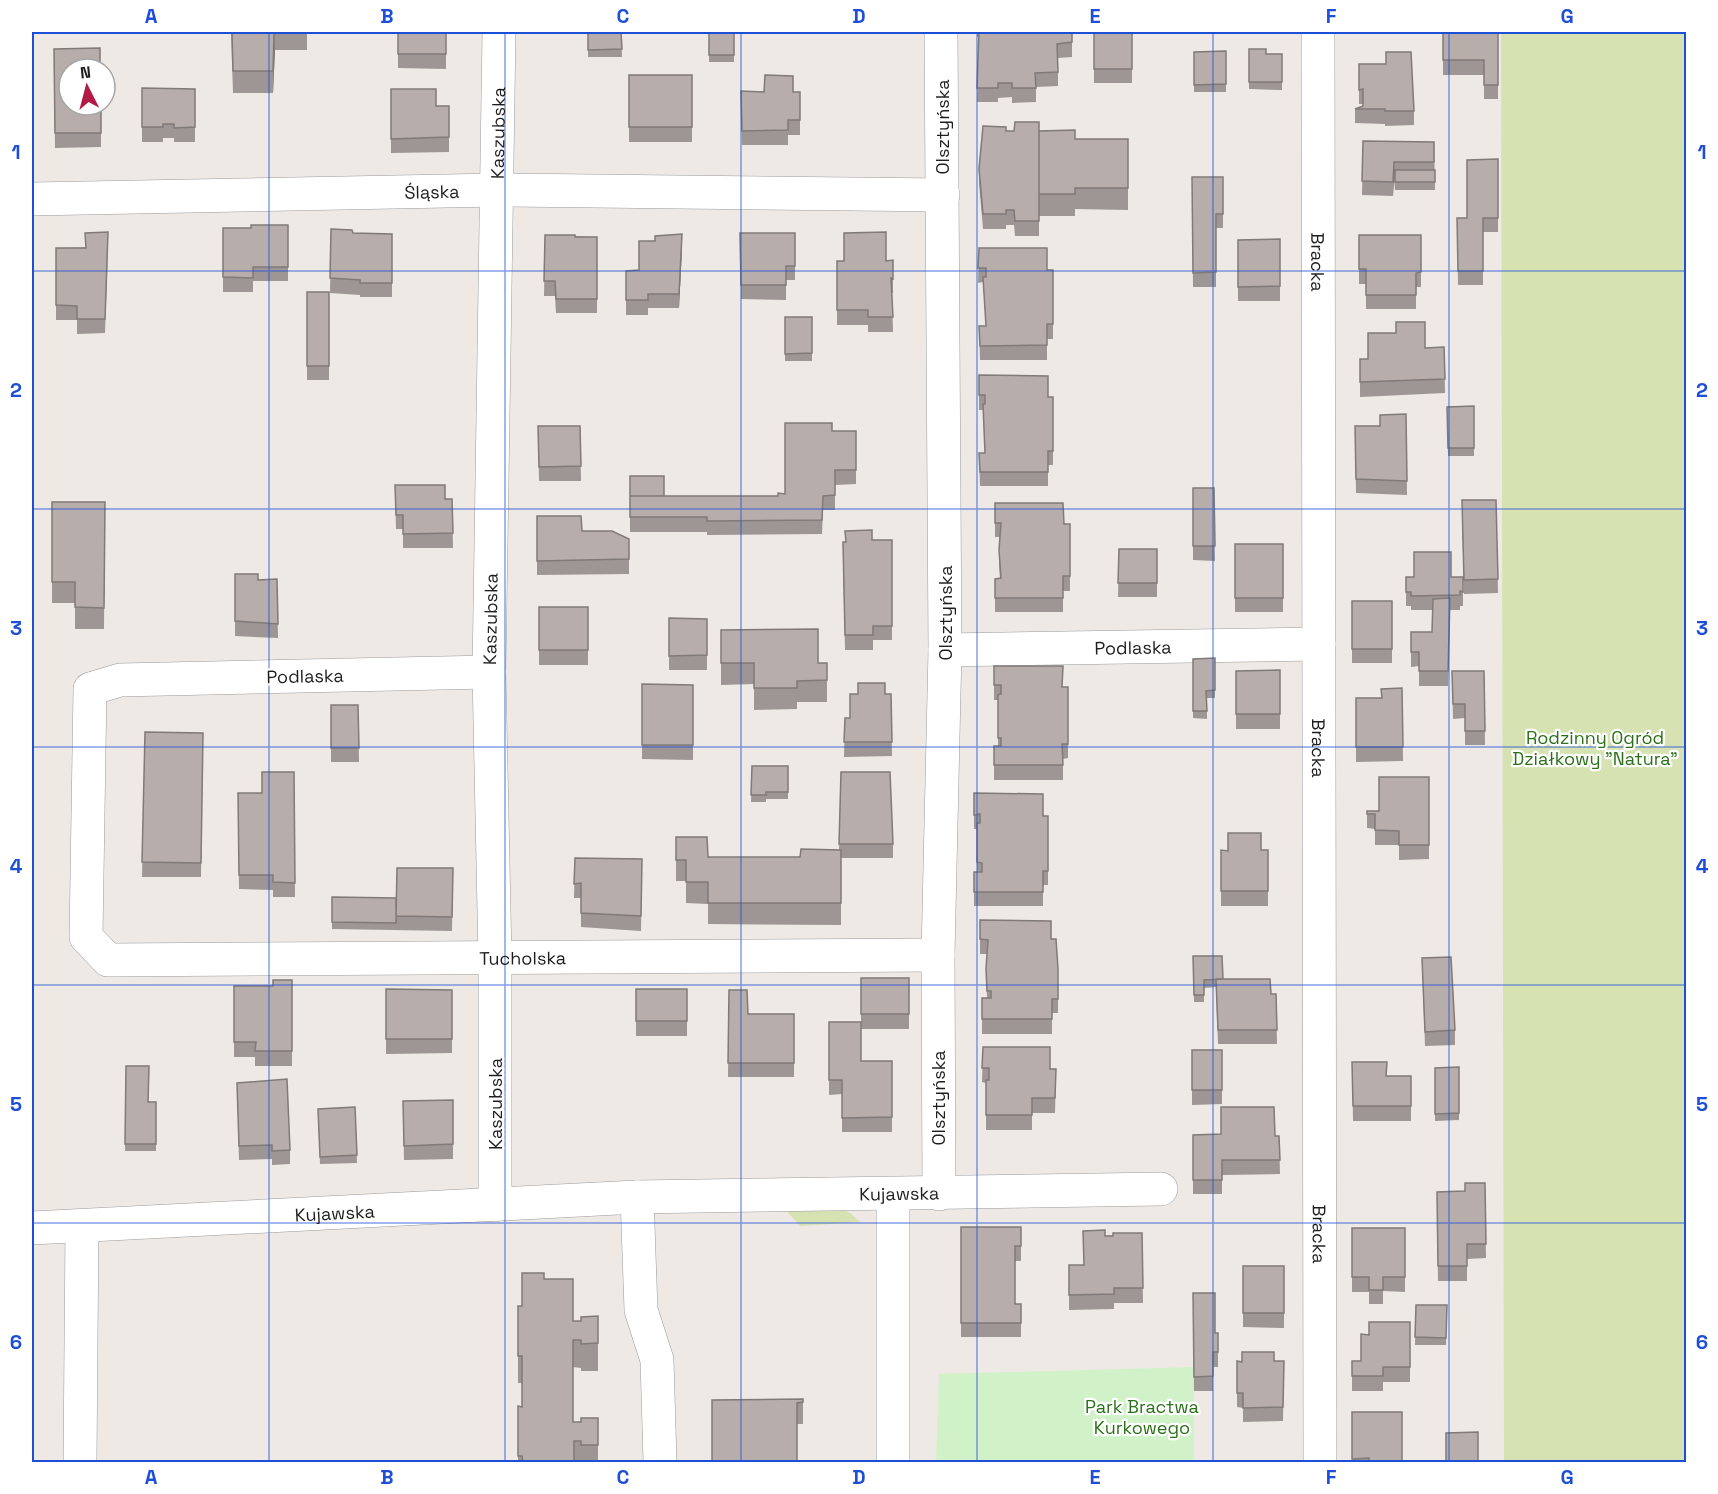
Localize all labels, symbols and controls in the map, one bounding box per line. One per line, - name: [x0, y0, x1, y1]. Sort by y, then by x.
- text: A: [145, 3, 158, 29]
- text: B: [380, 3, 394, 29]
- text: C: [617, 3, 630, 29]
- text: D: [852, 3, 866, 29]
- text: E: [1089, 3, 1101, 29]
- text: F: [1326, 3, 1337, 29]
- text: G: [1560, 3, 1574, 29]
- north arrow: [57, 57, 117, 117]
- text: N: [79, 62, 92, 84]
- street label: Olsztyńska: [931, 80, 954, 174]
- street label: Kaszubska: [485, 87, 510, 179]
- text: 1: [11, 139, 21, 165]
- text: 1: [1697, 139, 1707, 165]
- street label: Śląska: [404, 179, 460, 203]
- street label: Bracka: [1307, 232, 1330, 292]
- text: 2: [10, 377, 22, 403]
- text: 2: [1696, 377, 1708, 403]
- street label: Olsztyńska: [934, 566, 957, 660]
- street label: Kaszubska: [478, 573, 502, 665]
- text: 3: [10, 615, 22, 641]
- text: 3: [1696, 615, 1708, 641]
- street label: Podlaska: [1094, 635, 1172, 659]
- street label: Podlaska: [266, 664, 344, 688]
- street label: Bracka: [1307, 718, 1331, 778]
- park label: Rodzinny Ogród Działkowy "Natura": [1512, 726, 1678, 770]
- text: 4: [10, 853, 23, 879]
- text: 4: [1696, 853, 1709, 879]
- street label: Tucholska: [479, 946, 566, 969]
- street label: Olsztyńska: [927, 1051, 950, 1145]
- street label: Kaszubska: [484, 1058, 507, 1150]
- text: 5: [10, 1091, 22, 1117]
- text: 5: [1696, 1091, 1708, 1117]
- street label: Kujawska: [859, 1181, 939, 1205]
- street label: Kujawska: [294, 1199, 375, 1226]
- street label: Bracka: [1308, 1204, 1331, 1264]
- text: 6: [10, 1329, 22, 1355]
- text: 6: [1696, 1329, 1708, 1355]
- park label: Park Bractwa Kurkowego: [1085, 1395, 1199, 1439]
- text: A: [145, 1464, 158, 1490]
- text: B: [380, 1464, 394, 1490]
- text: C: [617, 1464, 630, 1490]
- text: D: [852, 1464, 866, 1490]
- text: E: [1089, 1464, 1101, 1490]
- text: F: [1326, 1464, 1337, 1490]
- text: G: [1560, 1464, 1574, 1490]

